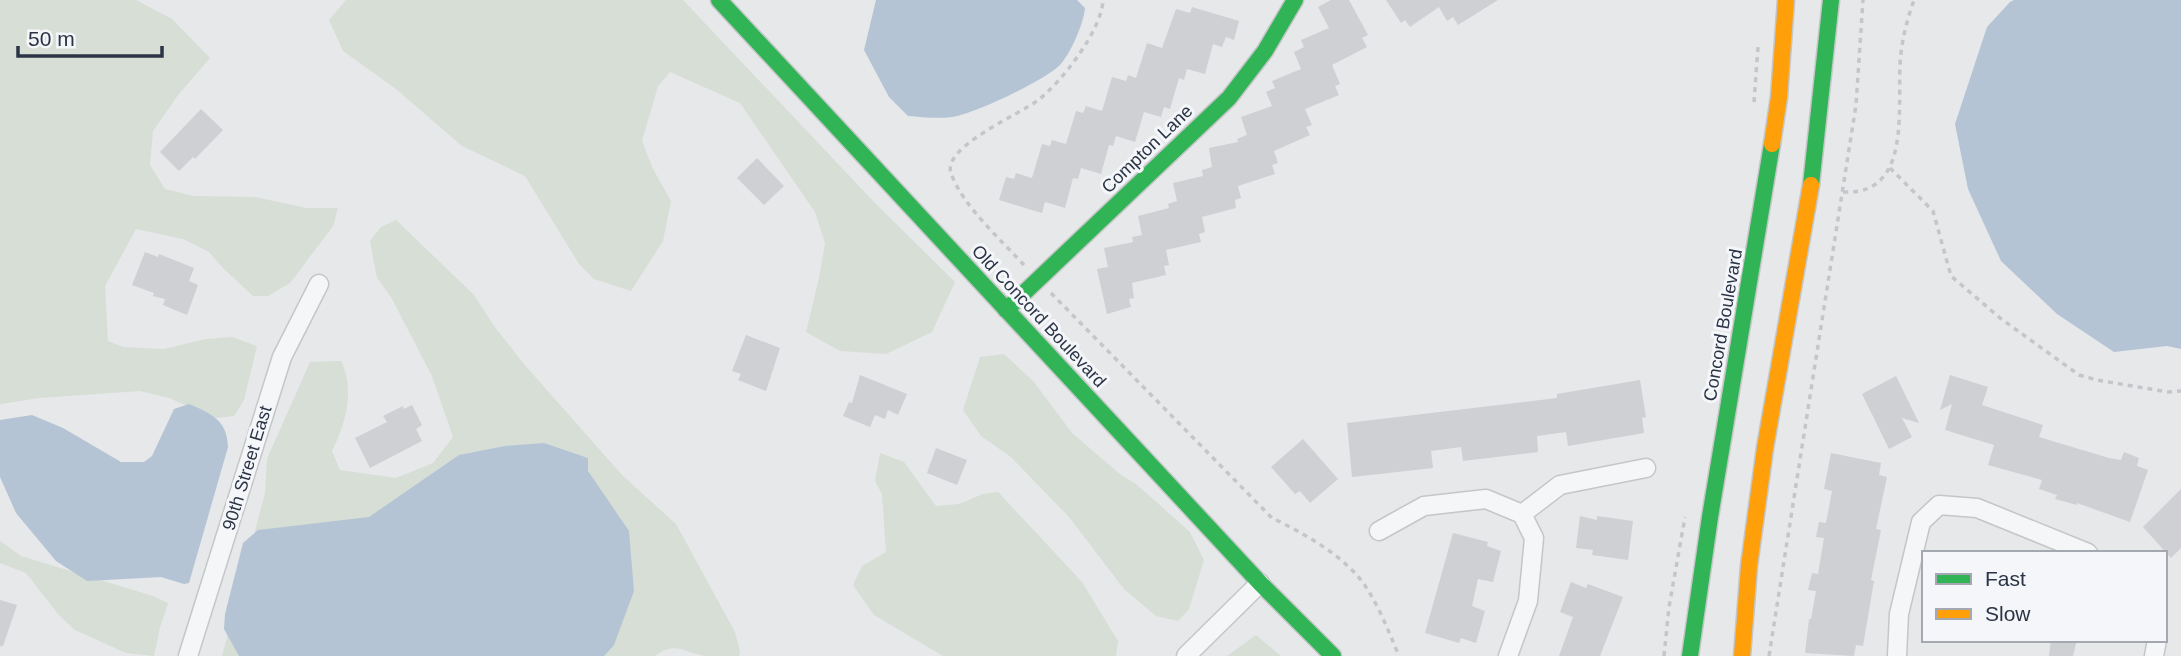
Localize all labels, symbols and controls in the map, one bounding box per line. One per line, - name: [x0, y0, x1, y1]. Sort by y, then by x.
- scale bar: [18, 14, 161, 58]
- text: 50 m: [28, 27, 75, 50]
- street label: Compton Lane: [1098, 101, 1196, 197]
- street label: Old Concord Boulevard: [968, 241, 1110, 391]
- street label: Concord Boulevard: [1700, 247, 1746, 403]
- street label: 90th Street East: [219, 403, 275, 533]
- legend: [1922, 551, 2167, 642]
- text: Fast: [1985, 567, 2026, 590]
- text: Slow: [1985, 602, 2031, 625]

